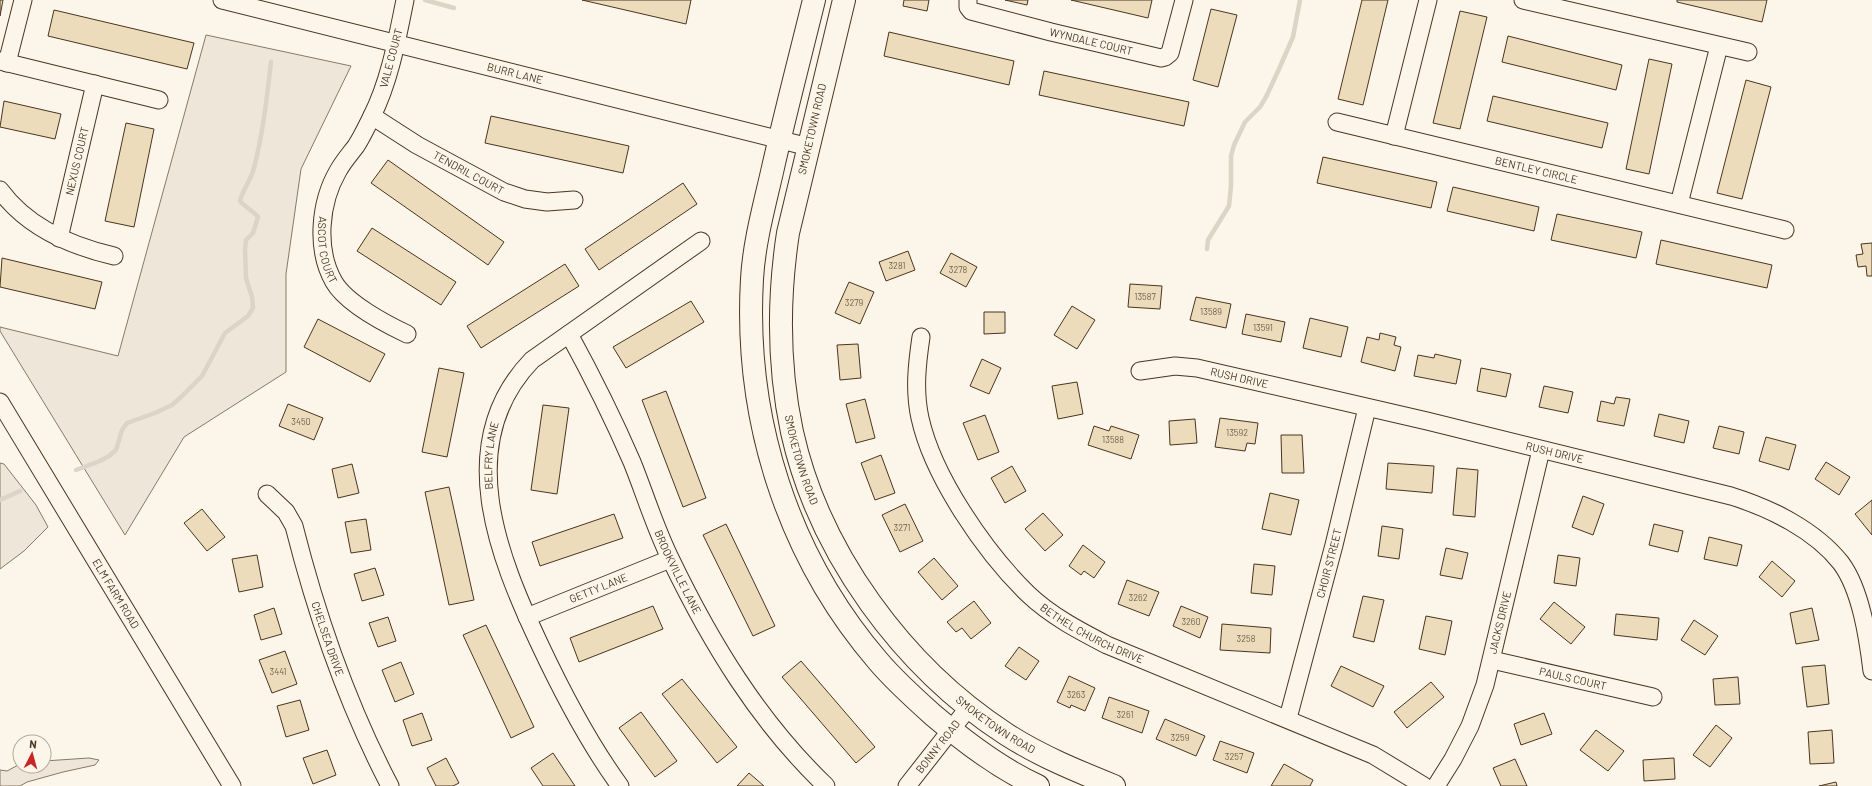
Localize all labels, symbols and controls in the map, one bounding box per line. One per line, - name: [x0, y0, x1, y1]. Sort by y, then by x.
- street label: WYNDALE COURT: [1048, 25, 1134, 57]
- street label: VALE COURT: [376, 27, 405, 89]
- street label: BURR LANE: [486, 60, 545, 86]
- street label: SMOKETOWN ROAD: [795, 82, 828, 176]
- street label: NEXUS COURT: [62, 125, 91, 196]
- street label: TENDRIL COURT: [431, 148, 506, 197]
- street label: BENTLEY CIRCLE: [1494, 153, 1579, 186]
- street label: ASCOT COURT: [316, 216, 340, 285]
- house number: 3281: [888, 260, 906, 271]
- house number: 3278: [949, 264, 968, 275]
- house number: 13587: [1134, 291, 1156, 302]
- house number: 3279: [845, 297, 864, 308]
- house number: 13589: [1200, 306, 1222, 317]
- house number: 13591: [1253, 322, 1273, 333]
- street label: RUSH DRIVE: [1209, 364, 1270, 390]
- street label: SMOKETOWN ROAD: [783, 414, 822, 507]
- house number: 3450: [291, 416, 311, 427]
- street label: BELFRY LANE: [481, 420, 501, 490]
- house number: 13592: [1226, 427, 1248, 438]
- house number: 13588: [1102, 434, 1124, 445]
- street label: RUSH DRIVE: [1525, 439, 1585, 465]
- house number: 3271: [894, 522, 910, 533]
- street label: CHOIR STREET: [1313, 527, 1344, 599]
- street label: BROOKVILLE LANE: [652, 528, 705, 616]
- street label: ELM FARM ROAD: [90, 556, 142, 631]
- street label: GETTY LANE: [567, 570, 630, 605]
- street label: JACKS DRIVE: [1486, 589, 1513, 655]
- house number: 3262: [1129, 592, 1148, 603]
- street label: CHELSEA DRIVE: [309, 600, 347, 678]
- street label: BETHEL CHURCH DRIVE: [1038, 600, 1146, 666]
- house number: 3260: [1181, 616, 1201, 627]
- house number: 3258: [1237, 633, 1256, 644]
- street label: PAULS COURT: [1538, 664, 1608, 692]
- house number: 3441: [270, 666, 286, 677]
- house number: 3263: [1067, 689, 1086, 700]
- street label: SMOKETOWN ROAD: [954, 693, 1038, 756]
- house number: 3261: [1116, 709, 1134, 720]
- street label: BONNY ROAD: [913, 717, 962, 776]
- house number: 3259: [1171, 732, 1190, 743]
- north arrow: [12, 734, 52, 774]
- text: N: [29, 737, 37, 750]
- house number: 3257: [1225, 751, 1244, 762]

